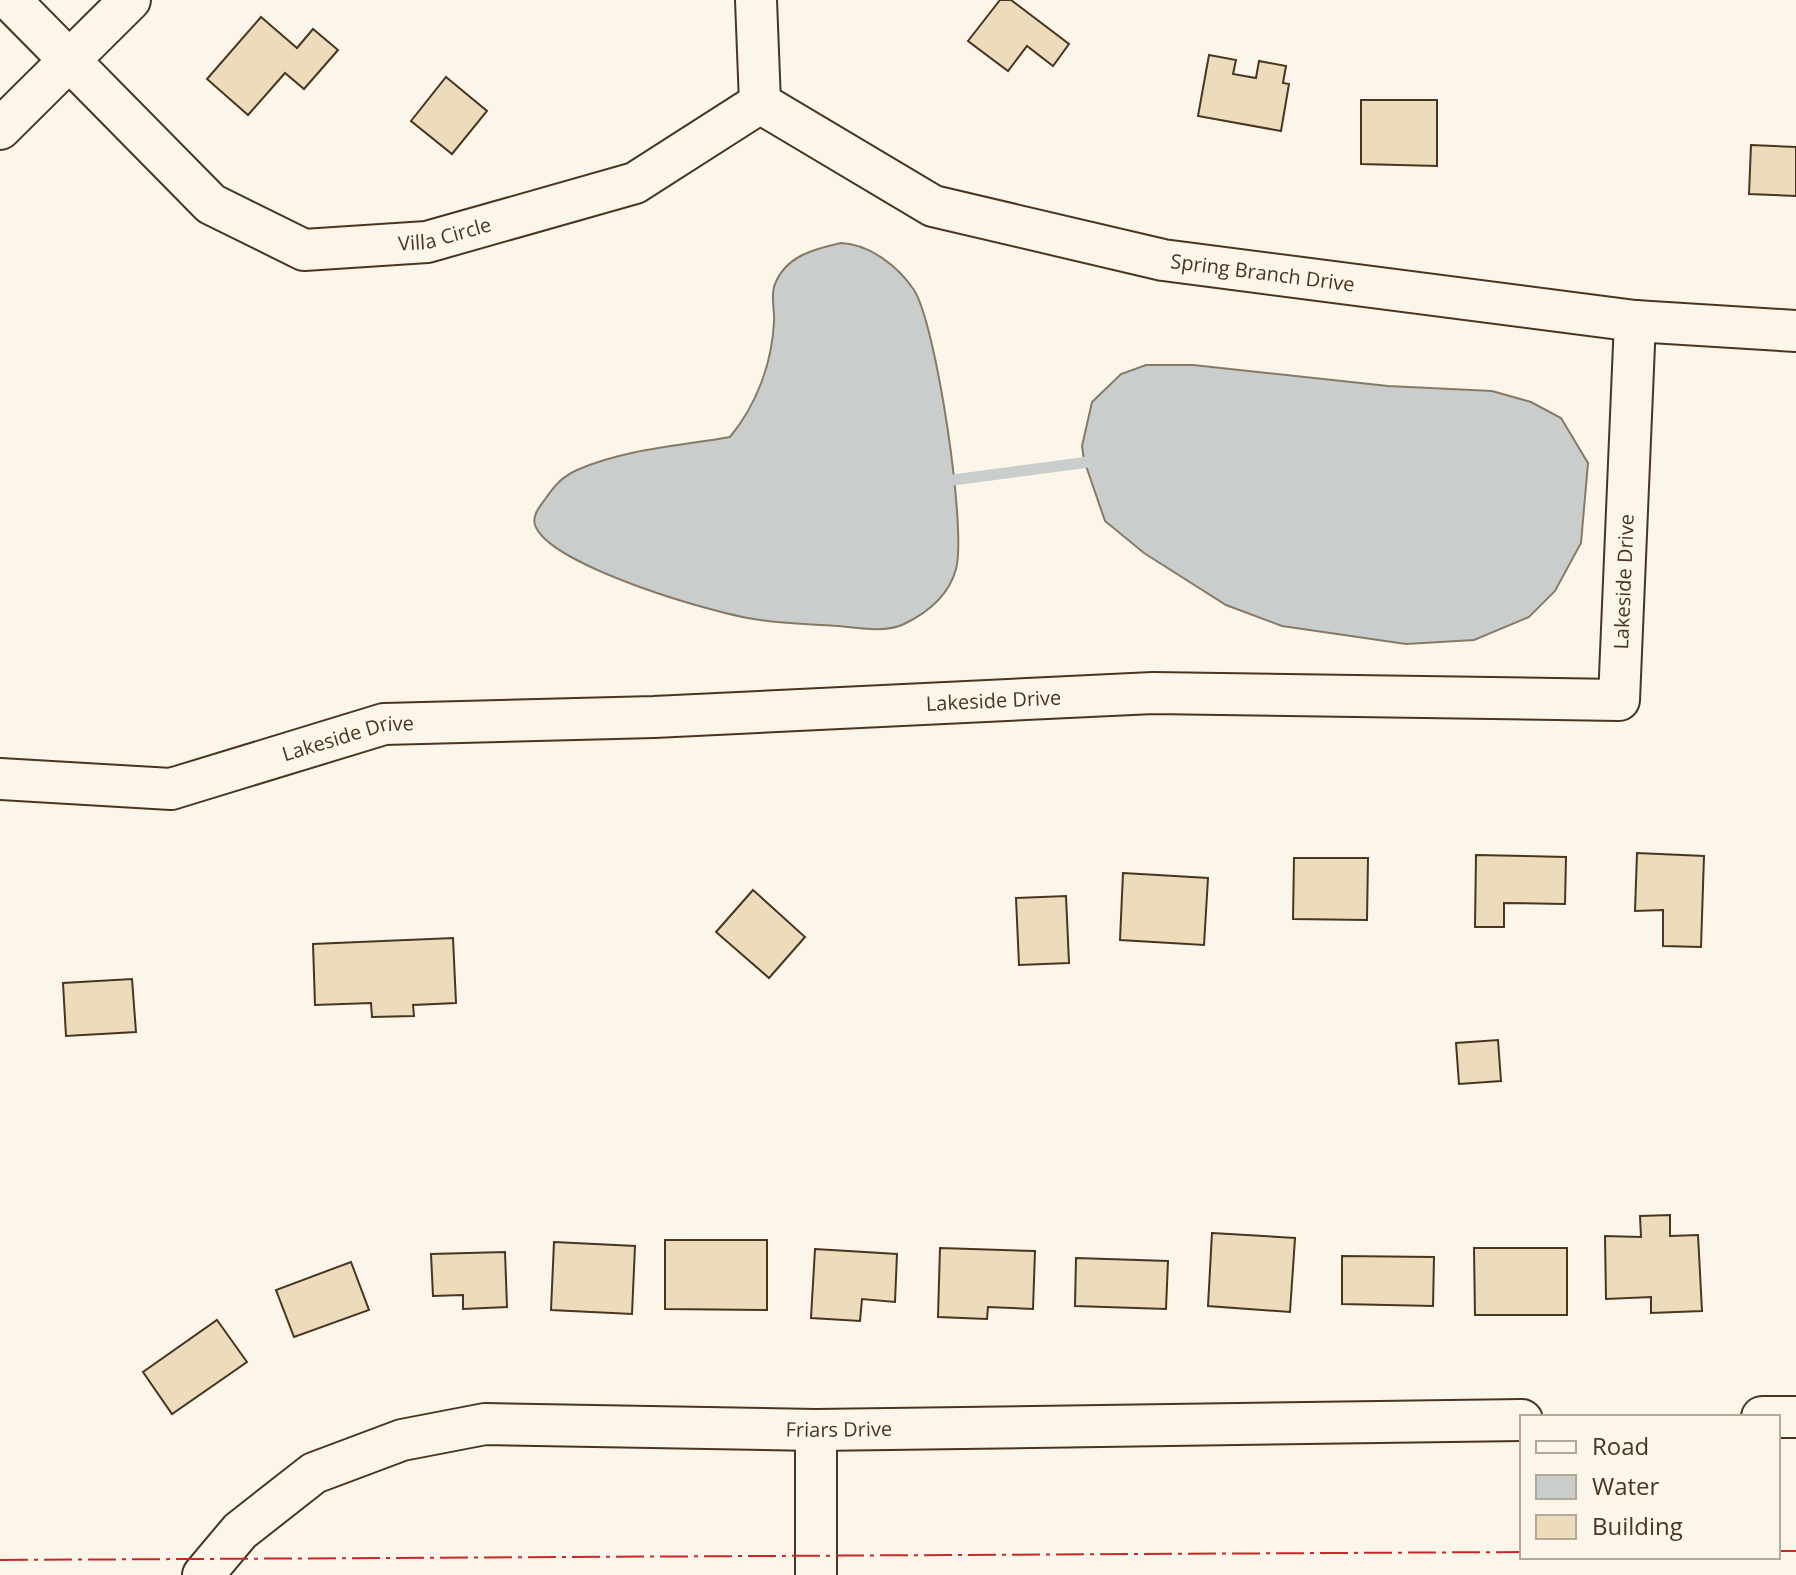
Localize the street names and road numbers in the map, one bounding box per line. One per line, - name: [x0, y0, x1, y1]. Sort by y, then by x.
- street label: Villa Circle: [397, 210, 494, 257]
- street label: Spring Branch Drive: [1169, 247, 1356, 298]
- street label: Lakeside Drive: [1607, 513, 1640, 650]
- street label: Lakeside Drive: [925, 683, 1062, 717]
- street label: Lakeside Drive: [279, 709, 414, 767]
- street label: Friars Drive: [785, 1415, 892, 1443]

